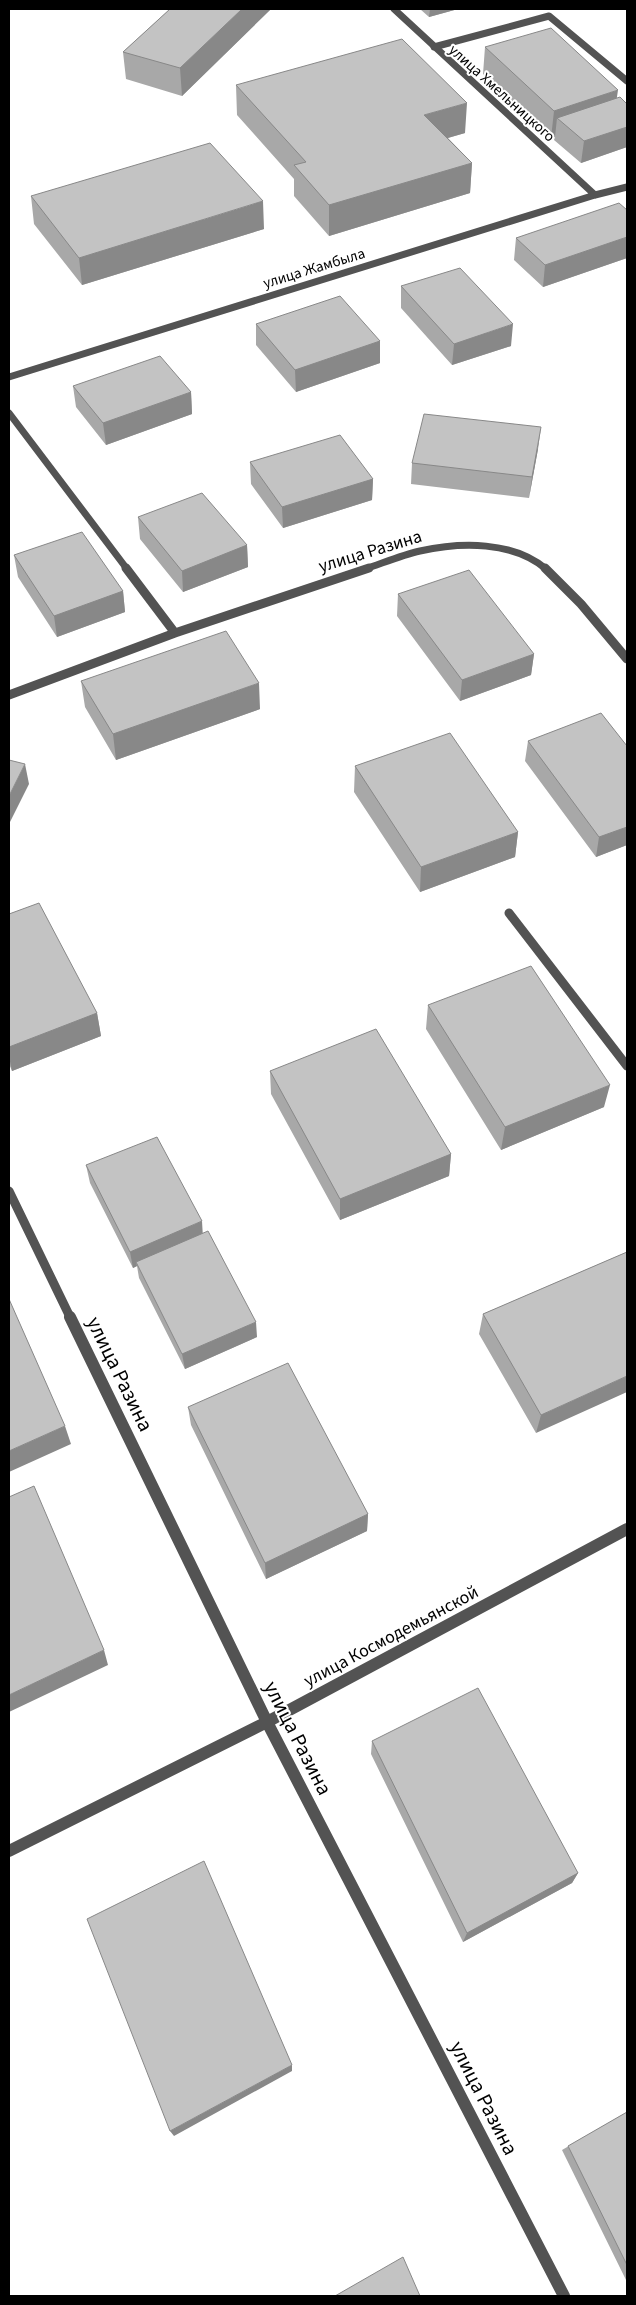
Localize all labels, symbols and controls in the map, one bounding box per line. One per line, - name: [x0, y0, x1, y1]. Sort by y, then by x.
- street label: улица Хмельницкого: [444, 40, 559, 147]
- street label: улица Жамбыла: [261, 243, 368, 294]
- street label: улица Разина: [315, 524, 425, 579]
- street label: улица Разина: [79, 1311, 161, 1437]
- street label: улица Космодемьянской: [299, 1580, 483, 1693]
- street label: улица Разина: [256, 1676, 340, 1800]
- street label: улица Разина: [442, 2036, 526, 2160]

